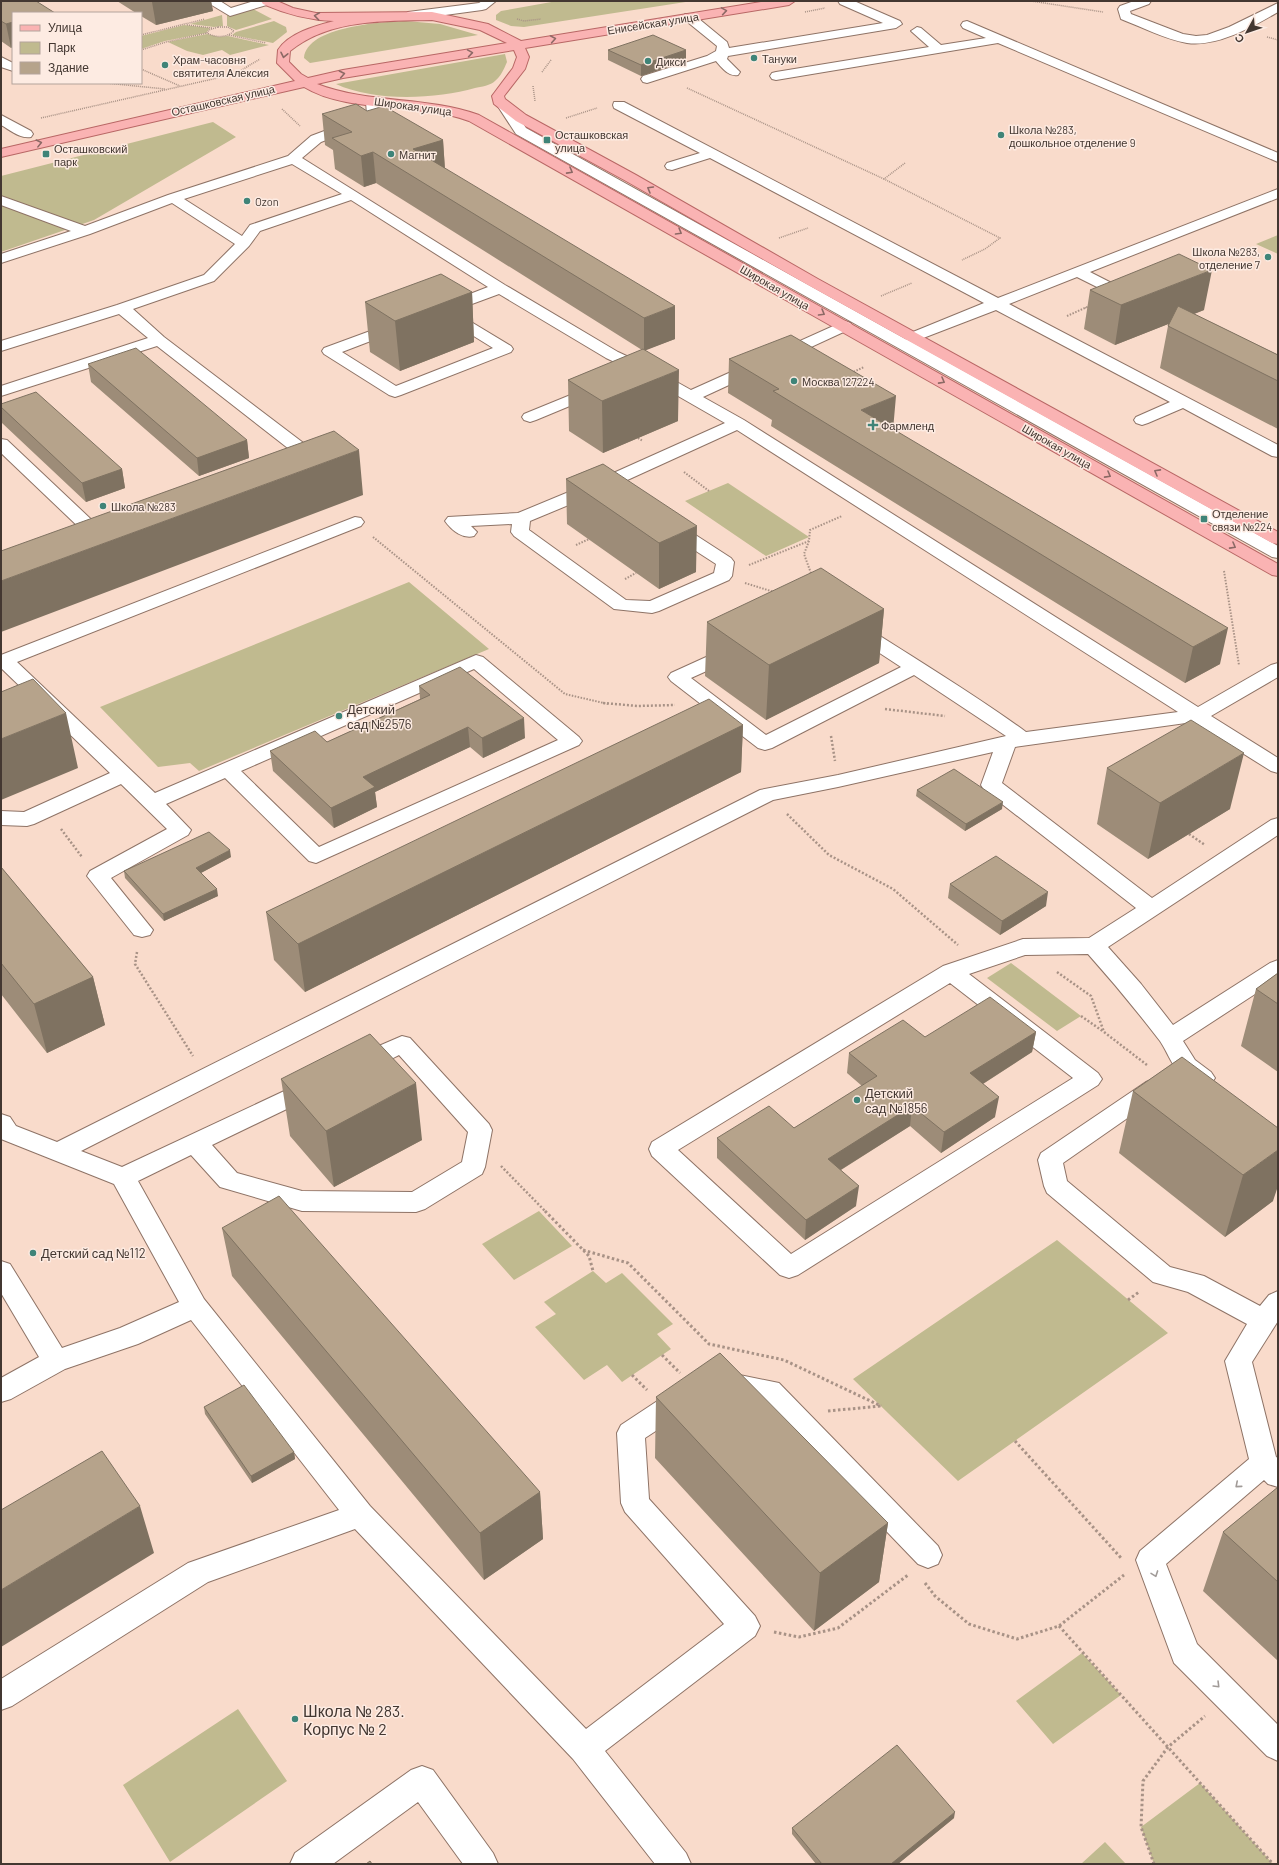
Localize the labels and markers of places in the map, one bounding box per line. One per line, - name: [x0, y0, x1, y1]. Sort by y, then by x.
- place label: Тануки: [762, 52, 797, 65]
- place label: Храм-часовня святителя Алексия: [173, 53, 269, 79]
- marker: Тануки: [749, 53, 759, 63]
- place label: Дикси: [656, 55, 686, 68]
- marker: Дикси: [643, 56, 653, 66]
- marker: Храм-часовня святителя Алексия: [160, 60, 170, 70]
- place label: Школа №283, дошкольное отделение 9: [1009, 123, 1136, 149]
- place label: Осташковская улица: [555, 128, 628, 154]
- marker: Школа №283, дошкольное отделение 9: [996, 130, 1006, 140]
- marker: Осташковская улица: [542, 135, 552, 145]
- place label: Осташковский парк: [54, 142, 127, 168]
- place label: Магнит: [399, 148, 436, 161]
- marker: Осташковский парк: [41, 149, 51, 159]
- marker: Магнит: [386, 149, 396, 159]
- place label: Ozon: [255, 195, 279, 208]
- marker: Ozon: [242, 196, 252, 206]
- place label: Школа №283, отделение 7: [1192, 245, 1260, 271]
- marker: Школа №283, отделение 7: [1263, 252, 1273, 262]
- place label: Москва 127224: [802, 375, 875, 388]
- marker: Москва 127224: [789, 376, 799, 386]
- place label: Фармленд: [881, 419, 935, 432]
- marker: Фармленд: [868, 420, 878, 430]
- place label: Школа №283: [111, 500, 176, 513]
- marker: Школа №283: [98, 501, 108, 511]
- place label: Отделение связи №224: [1212, 507, 1272, 533]
- marker: Отделение связи №224: [1199, 514, 1209, 524]
- place label: Детский сад №2576: [347, 701, 412, 732]
- marker: Детский сад №2576: [334, 711, 344, 721]
- place label: Детский сад №1856: [865, 1085, 928, 1116]
- marker: Детский сад №1856: [852, 1095, 862, 1105]
- place label: Детский сад №112: [41, 1245, 146, 1261]
- marker: Детский сад №112: [28, 1248, 38, 1258]
- place label: Школа № 283. Корпус № 2: [303, 1701, 405, 1738]
- marker: Школа № 283. Корпус № 2: [290, 1714, 300, 1724]

